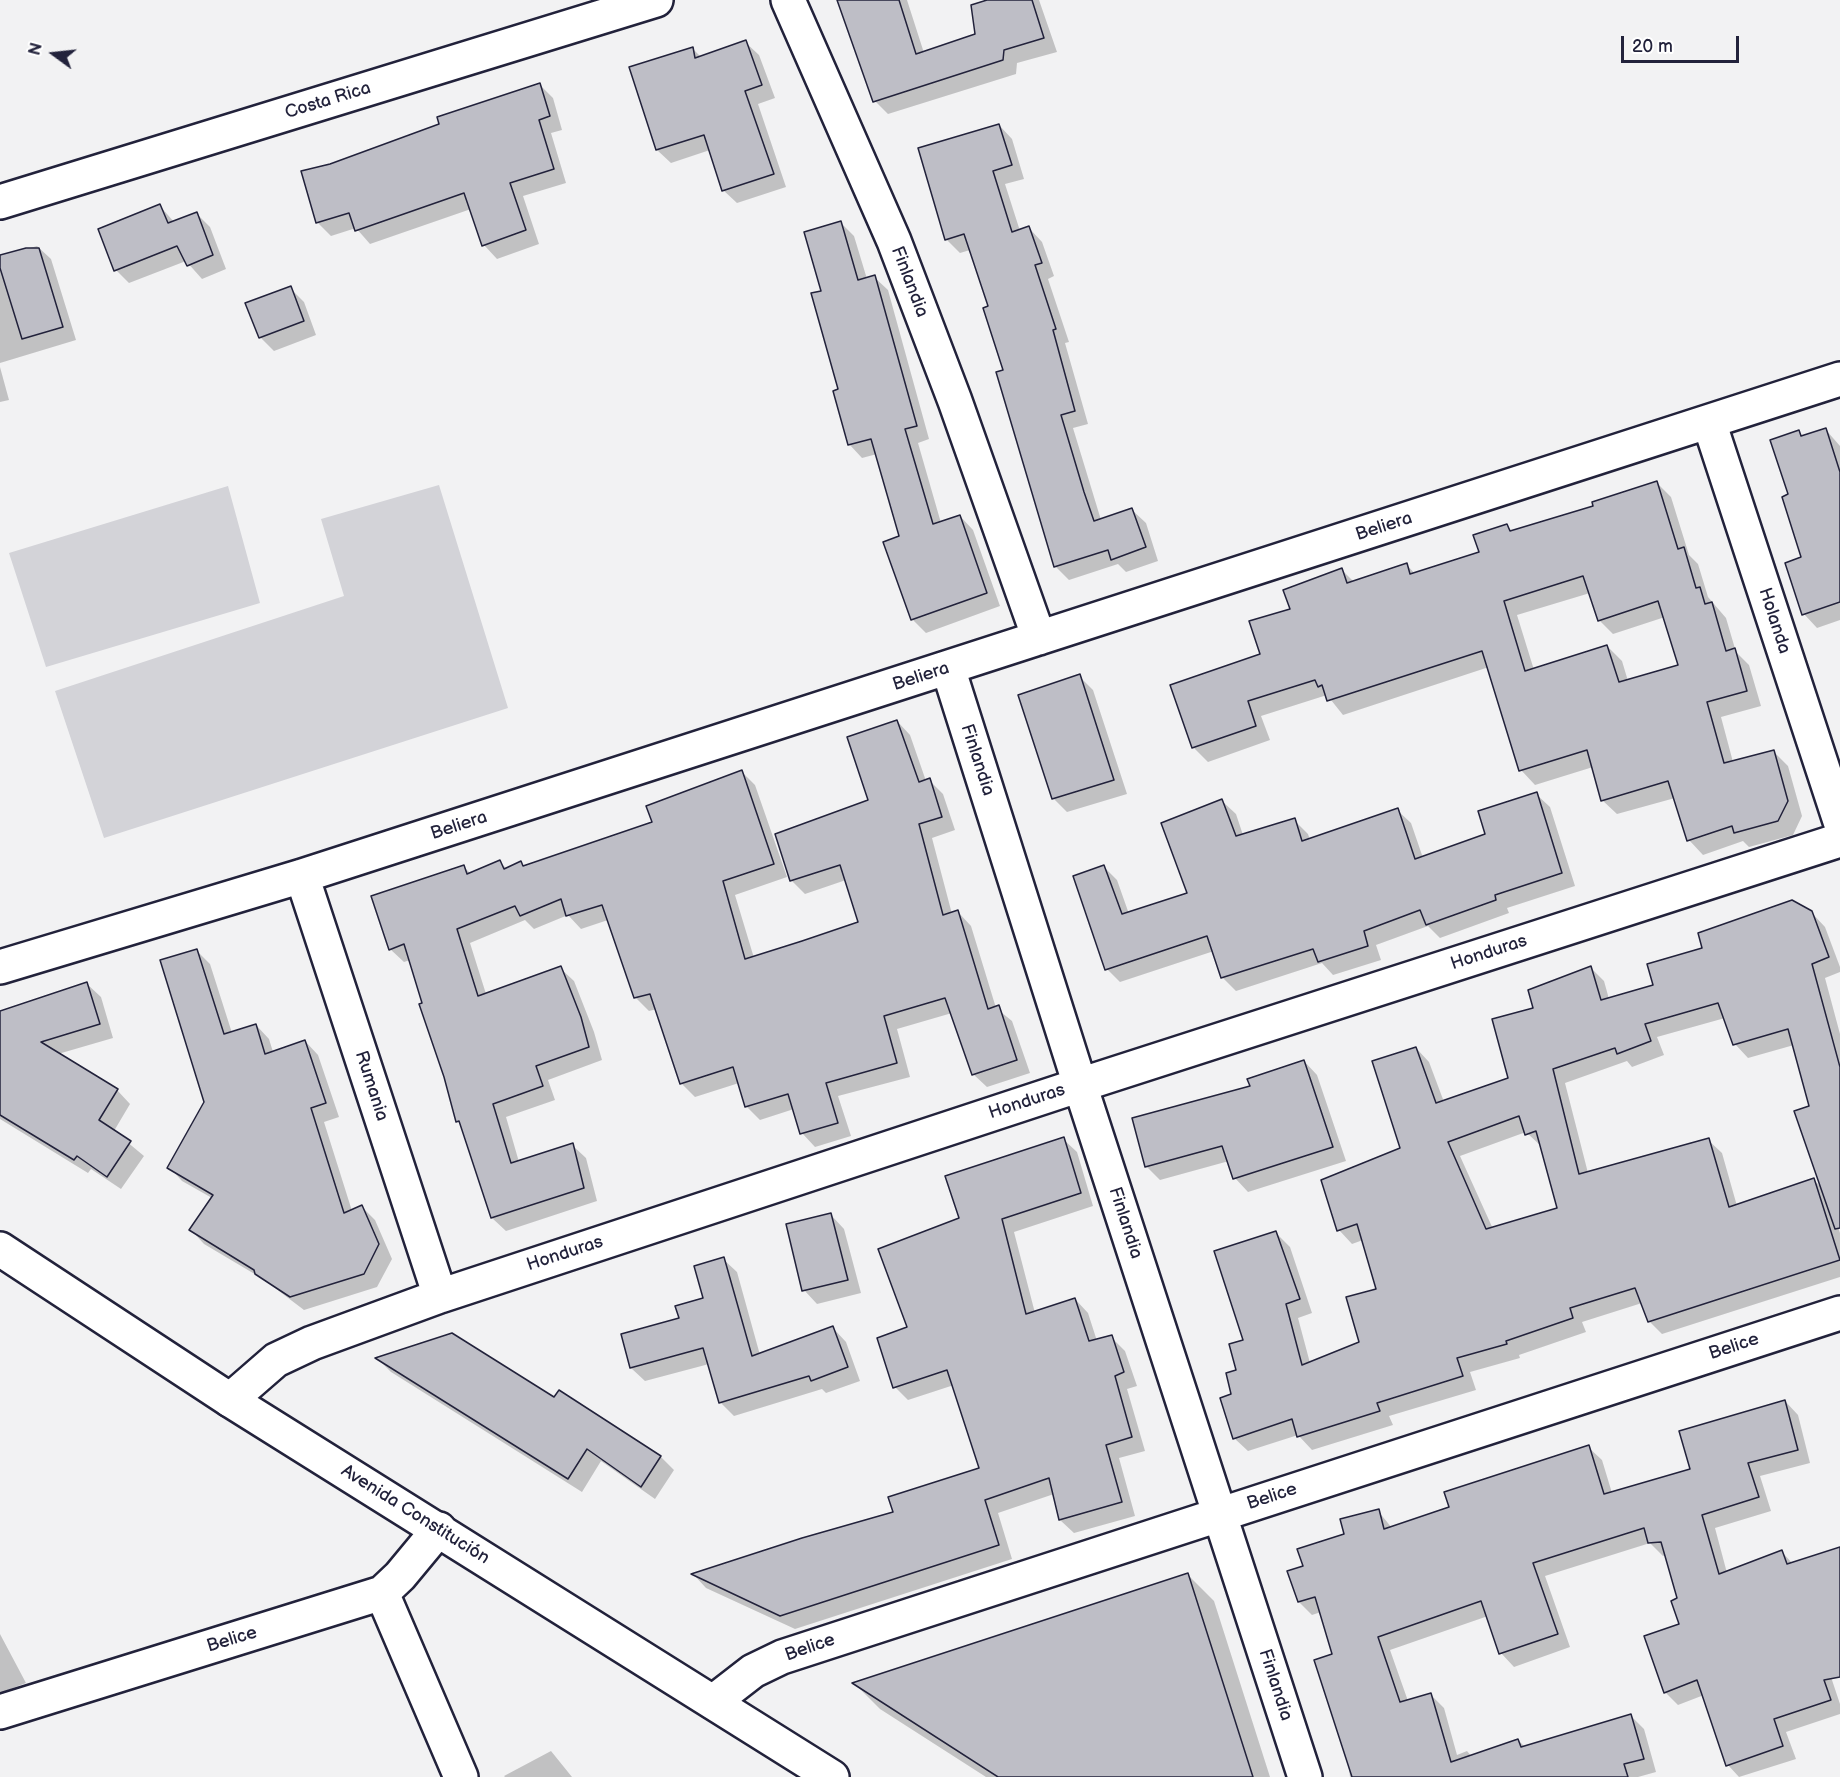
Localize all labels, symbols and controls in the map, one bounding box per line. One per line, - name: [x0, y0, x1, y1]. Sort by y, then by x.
- north arrow: [24, 24, 84, 84]
- scale bar: [1624, 24, 1742, 62]
- text: 20 m: [1632, 36, 1673, 57]
- text: N: [25, 41, 47, 57]
- street label: Costa Rica: [282, 78, 374, 124]
- street label: Finlandia: [886, 244, 932, 320]
- street label: Beliera: [1353, 508, 1415, 546]
- street label: Holanda: [1753, 585, 1795, 657]
- street label: Beliera: [890, 658, 952, 696]
- street label: Finlandia: [955, 721, 999, 799]
- street label: Beliera: [428, 807, 490, 845]
- street label: Honduras: [1448, 931, 1530, 975]
- street label: Rumania: [350, 1048, 392, 1124]
- street label: Honduras: [986, 1080, 1068, 1124]
- street label: Finlandia: [1103, 1184, 1147, 1262]
- street label: Honduras: [524, 1232, 606, 1276]
- street label: Belice: [1706, 1329, 1762, 1365]
- street label: Avenida Constitución: [337, 1461, 493, 1569]
- street label: Belice: [1244, 1479, 1300, 1515]
- street label: Belice: [204, 1622, 260, 1658]
- street label: Belice: [782, 1629, 838, 1667]
- street label: Finlandia: [1253, 1646, 1297, 1724]

